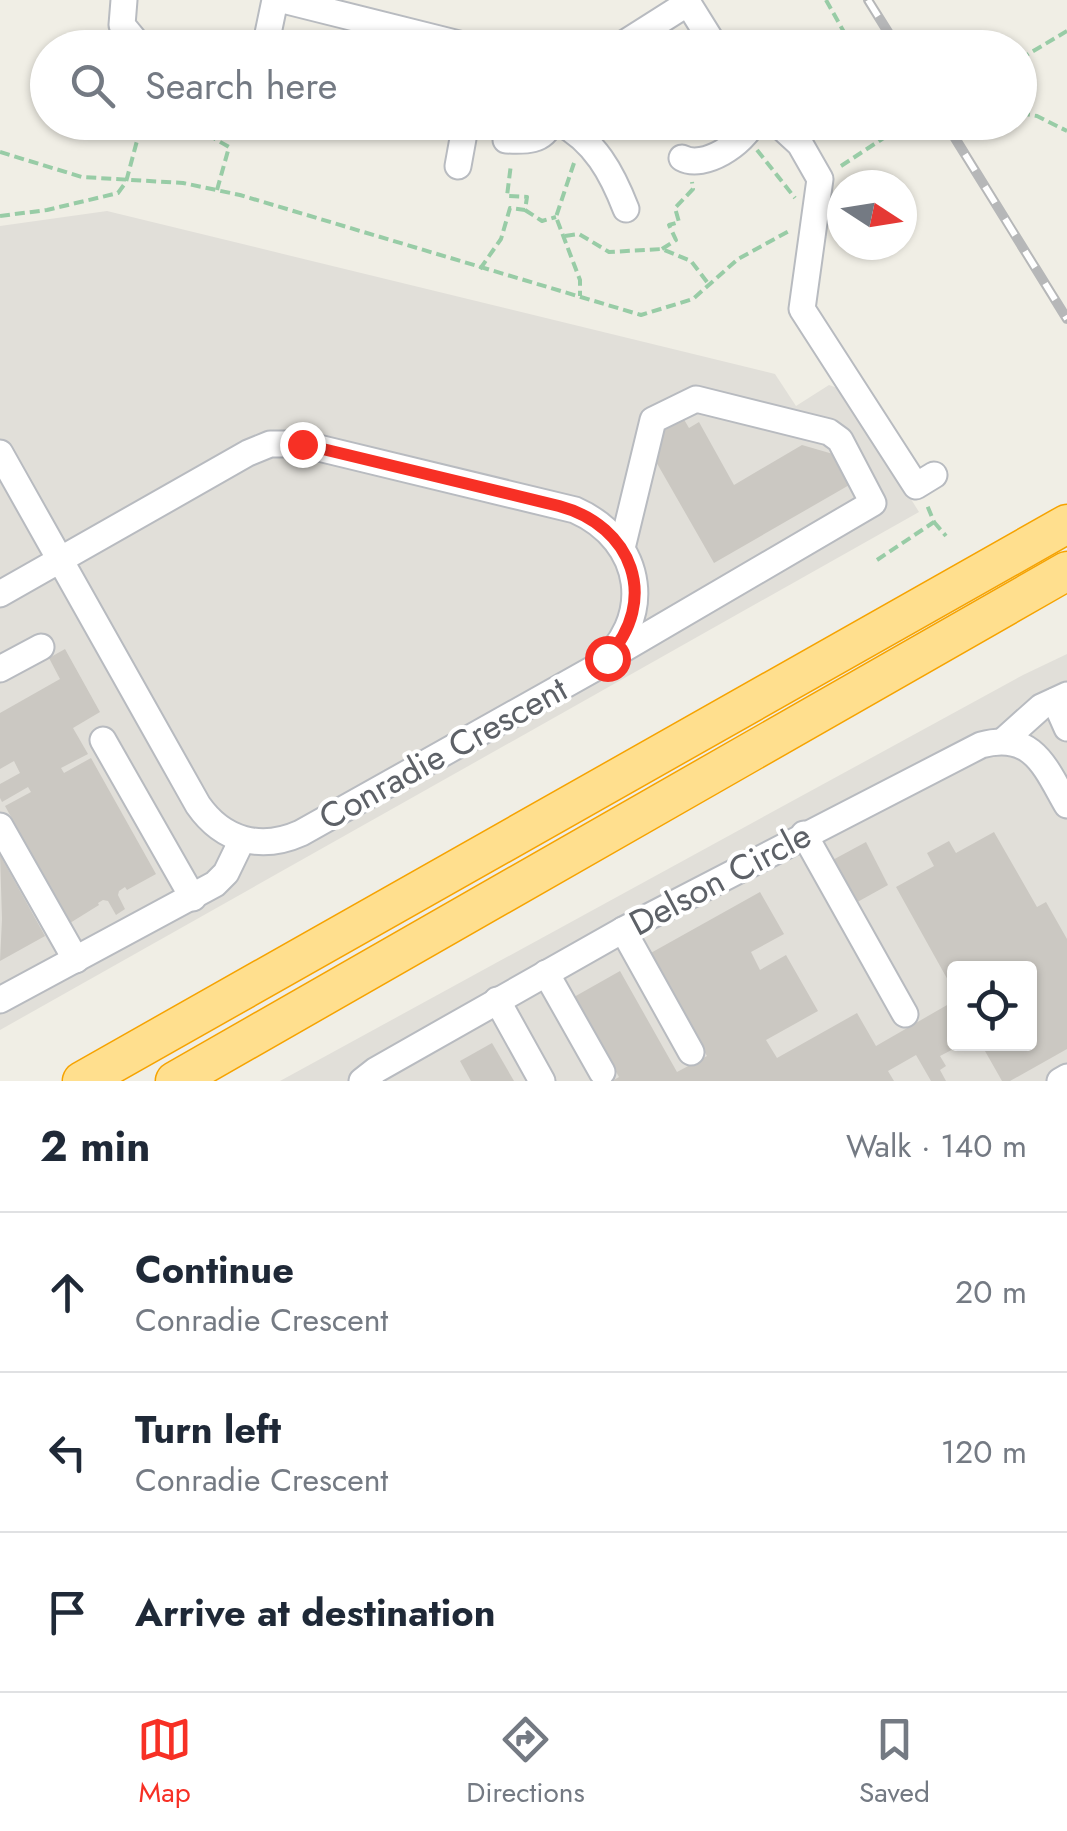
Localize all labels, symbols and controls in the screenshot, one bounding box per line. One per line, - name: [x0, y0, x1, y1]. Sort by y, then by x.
- search box: [30, 30, 1037, 140]
- icon: search: [65, 58, 120, 113]
- text: Search here: [145, 58, 337, 113]
- north arrow: [827, 170, 917, 260]
- route end: [280, 422, 326, 468]
- route start: [585, 636, 631, 682]
- street label: Conradie Crescent: [310, 664, 577, 842]
- street label: Delson Circle: [620, 810, 820, 948]
- map controls: [947, 961, 1037, 1051]
- button: locate: [947, 961, 1037, 1051]
- text: 2 min: [40, 1116, 150, 1177]
- text: Walk · 140 m: [846, 1123, 1027, 1169]
- text: Continue: [135, 1242, 294, 1297]
- icon: ahead: [40, 1265, 95, 1320]
- text: 20 m: [955, 1269, 1027, 1315]
- text: Conradie Crescent: [135, 1297, 388, 1343]
- text: Turn left: [135, 1402, 281, 1457]
- icon: left: [40, 1425, 95, 1480]
- text: 120 m: [941, 1429, 1027, 1475]
- text: Conradie Crescent: [135, 1457, 388, 1503]
- icon: arrive: [40, 1585, 95, 1640]
- text: Arrive at destination: [135, 1585, 496, 1640]
- tab: Map: [137, 1712, 192, 1813]
- tab: Directions: [466, 1712, 585, 1813]
- tab: Saved: [859, 1712, 930, 1813]

